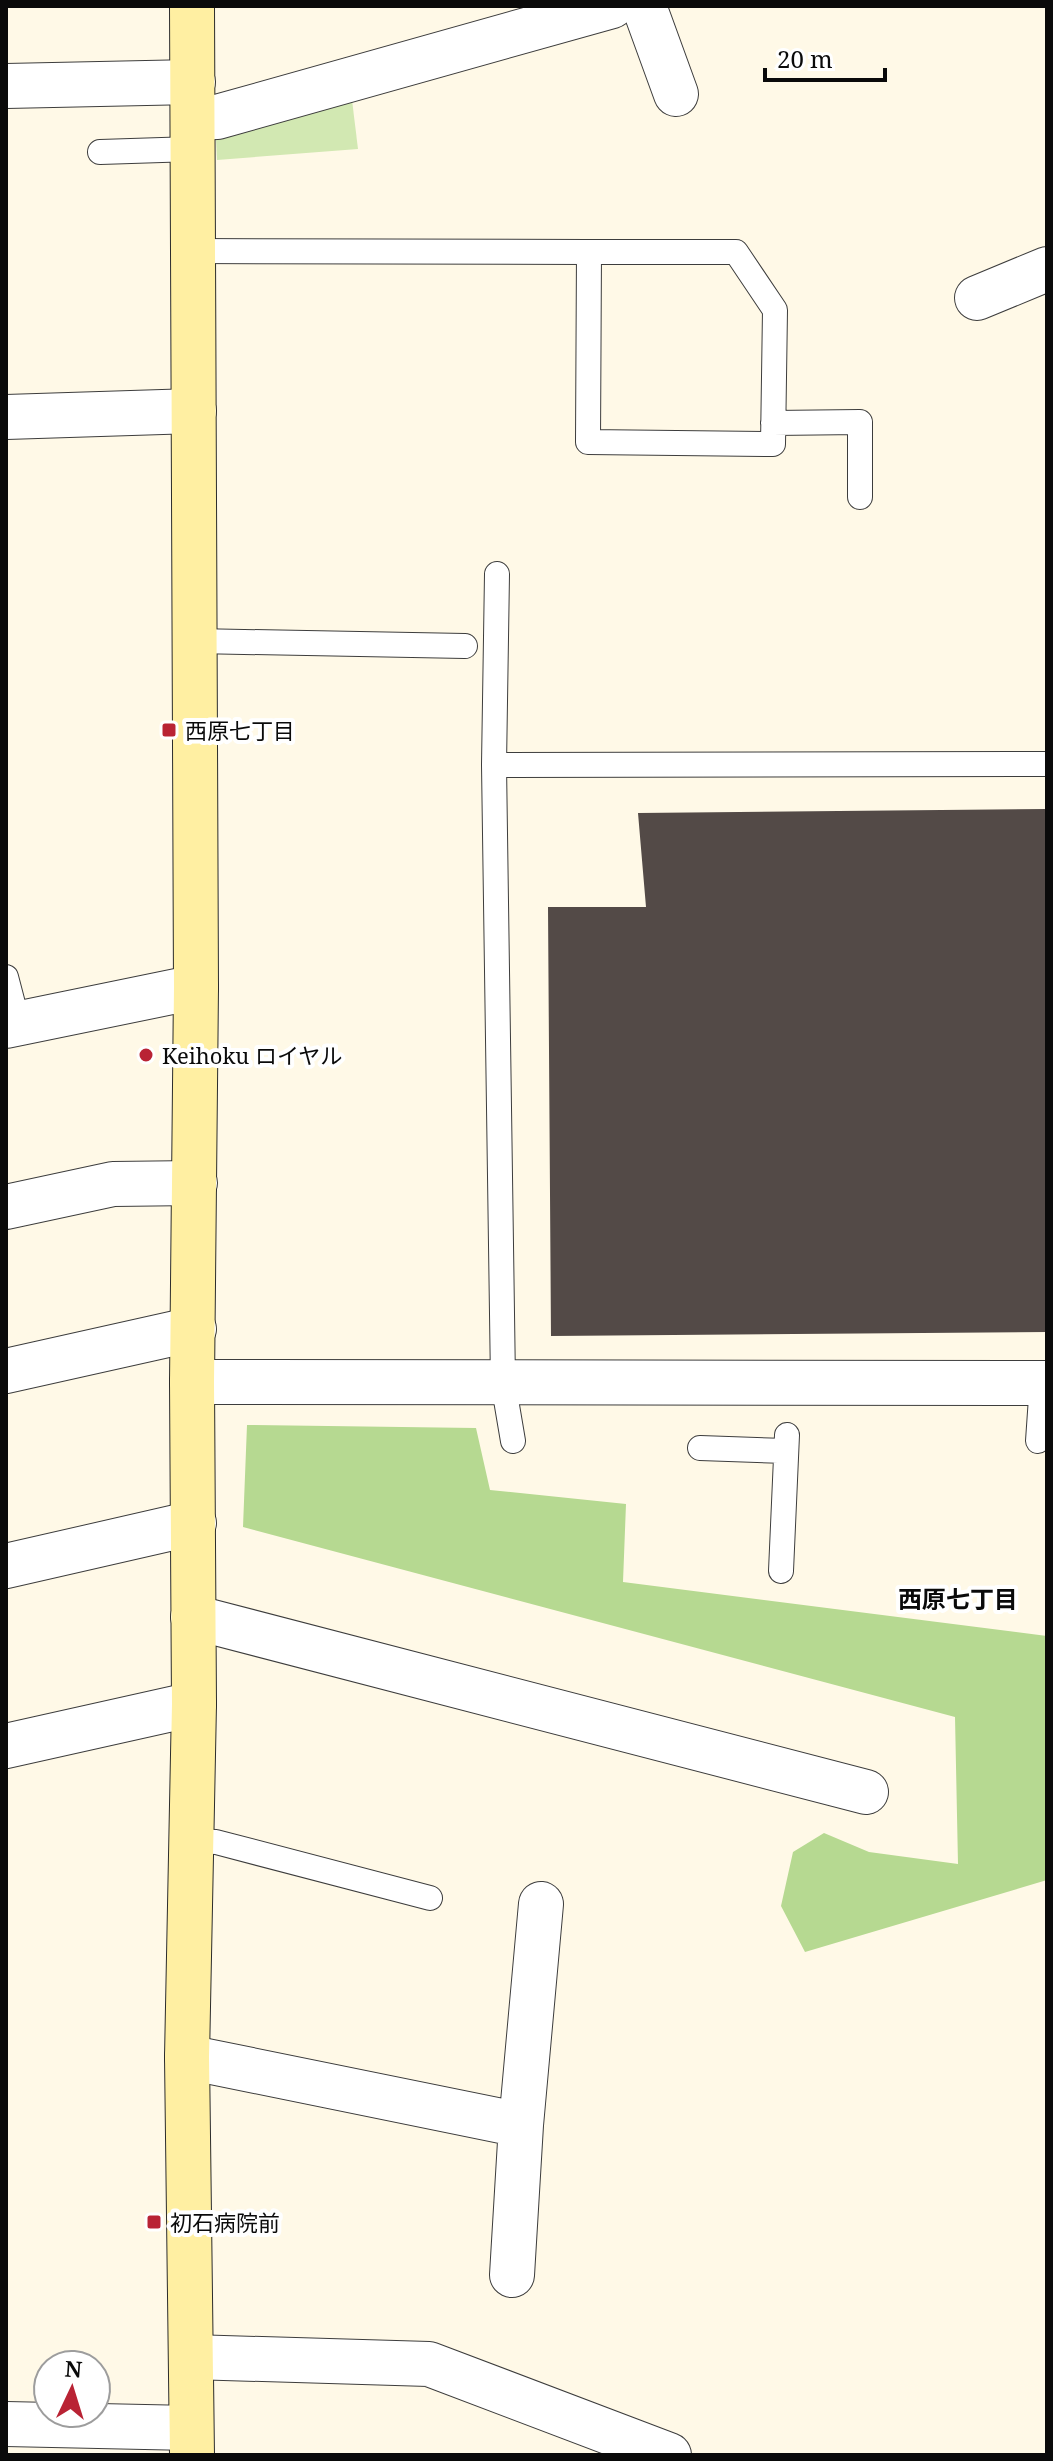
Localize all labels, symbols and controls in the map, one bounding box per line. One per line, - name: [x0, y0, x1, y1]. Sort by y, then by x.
- scale bar: [765, 32, 885, 82]
- text: 20 m: [777, 42, 833, 75]
- place label: 西原七丁目: [185, 715, 295, 745]
- marker: 西原七丁目: [160, 721, 178, 739]
- place label: Keihoku ロイヤル: [162, 1040, 342, 1070]
- marker: Keihoku ロイヤル: [137, 1046, 155, 1064]
- district label: 西原七丁目: [898, 1582, 1018, 1615]
- place label: 初石病院前: [170, 2207, 280, 2237]
- marker: 初石病院前: [145, 2213, 163, 2231]
- north arrow: [32, 2349, 112, 2429]
- text: N: [64, 2352, 83, 2384]

